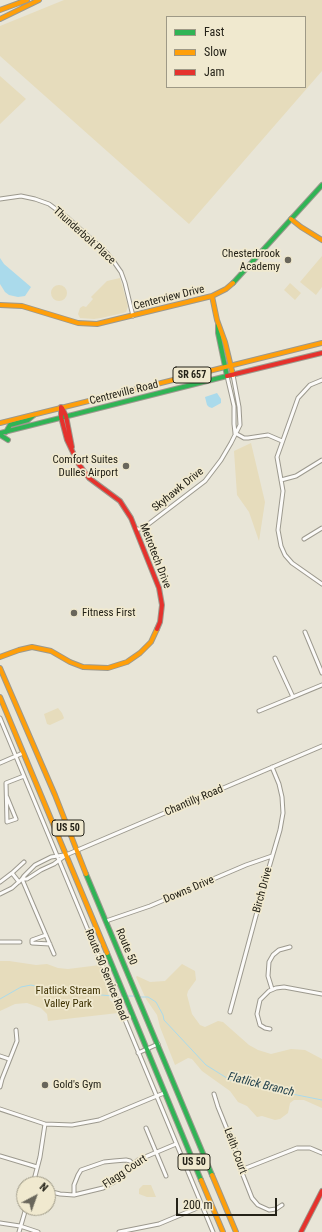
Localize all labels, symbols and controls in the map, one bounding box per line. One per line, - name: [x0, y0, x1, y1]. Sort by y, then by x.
- legend: [166, 16, 306, 88]
- text: Fast: [204, 25, 224, 39]
- text: Slow: [204, 45, 227, 59]
- text: Jam: [204, 65, 225, 79]
- street label: Thunderbolt Place: [50, 205, 118, 267]
- place label: Chesterbrook Academy: [222, 247, 280, 273]
- marker: Chesterbrook Academy: [283, 255, 293, 265]
- street label: Centerview Drive: [132, 283, 206, 313]
- road number: SR 657: [173, 367, 211, 383]
- street label: Centreville Road: [88, 378, 160, 408]
- place label: Comfort Suites Dulles Airport: [53, 453, 118, 479]
- marker: Comfort Suites Dulles Airport: [121, 461, 131, 471]
- street label: Skyhawk Drive: [150, 465, 206, 515]
- street label: Metrotech Drive: [137, 522, 173, 590]
- place label: Fitness First: [82, 606, 136, 620]
- marker: Fitness First: [69, 608, 79, 618]
- street label: Chantilly Road: [163, 783, 225, 819]
- road number: US 50: [52, 820, 84, 836]
- street label: Birch Drive: [251, 866, 275, 914]
- street label: Downs Drive: [162, 873, 216, 907]
- street label: Route 50 Service Road: [82, 927, 130, 1023]
- street label: Route 50: [112, 927, 140, 967]
- park label: Flatlick Stream Valley Park: [36, 984, 100, 1010]
- water label: Flatlick Branch: [226, 1070, 296, 1100]
- place label: Gold's Gym: [53, 1078, 101, 1092]
- marker: Gold's Gym: [40, 1080, 50, 1090]
- street label: Leith Court: [221, 1126, 249, 1176]
- street label: Flagg Court: [100, 1152, 150, 1192]
- road number: US 50: [178, 1154, 210, 1170]
- north arrow: [16, 1176, 56, 1216]
- text: N: [37, 1180, 50, 1194]
- scale bar: [178, 1190, 279, 1216]
- text: 200 m: [183, 1198, 213, 1212]

